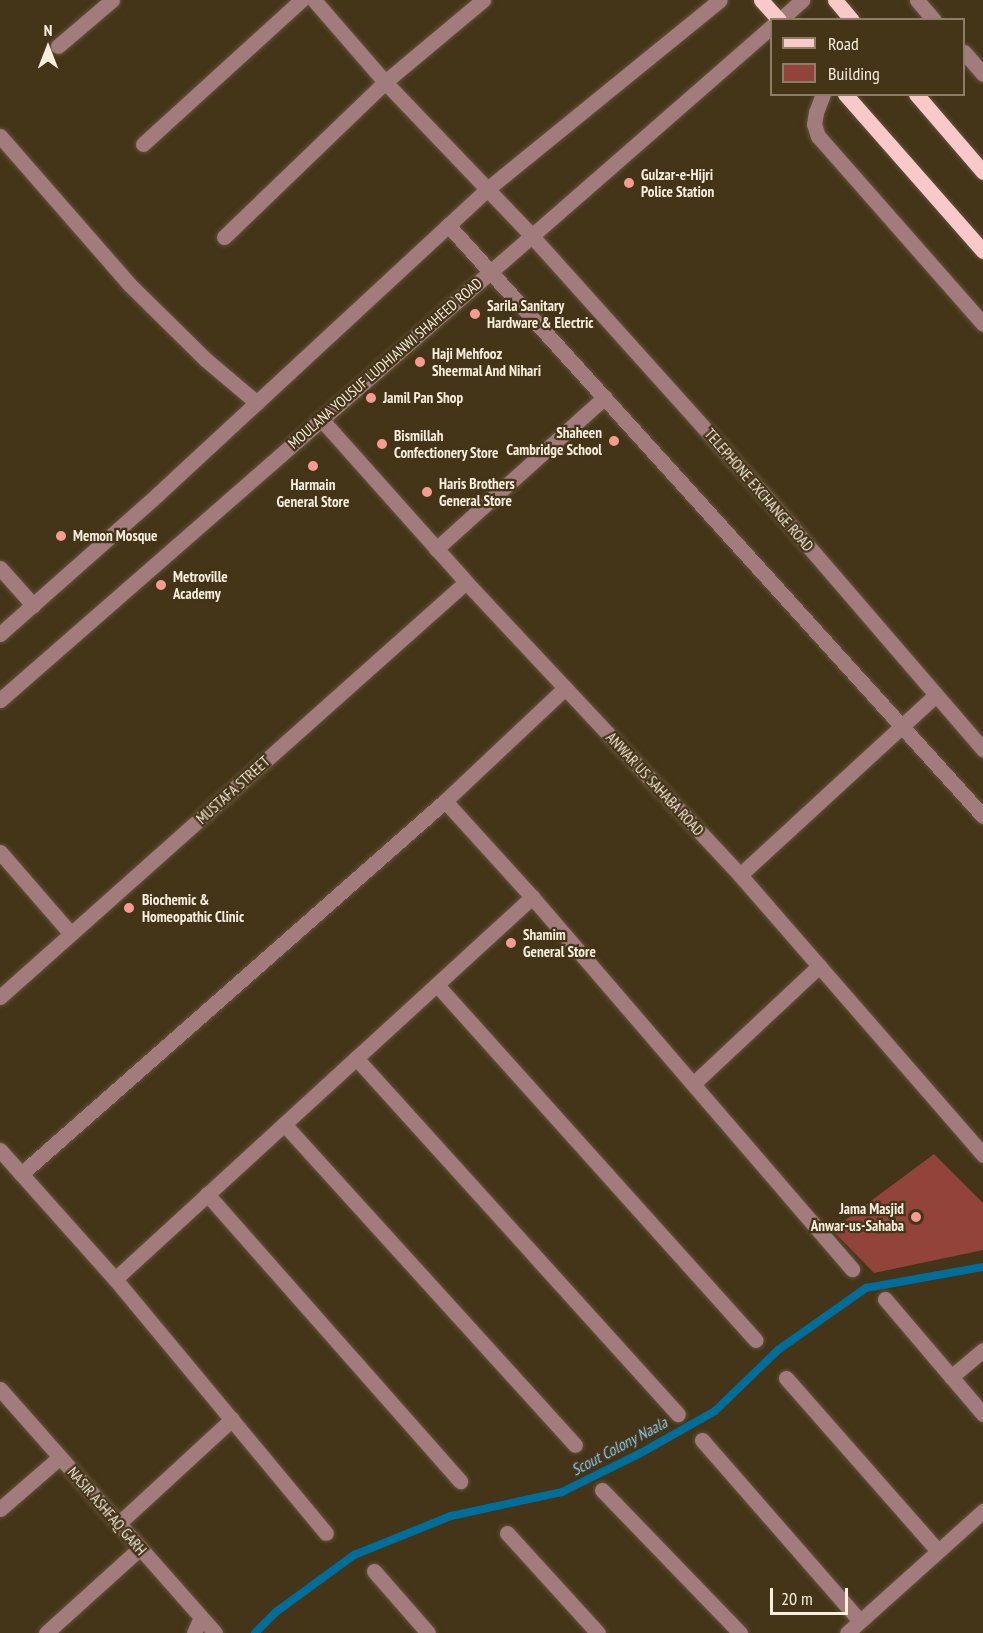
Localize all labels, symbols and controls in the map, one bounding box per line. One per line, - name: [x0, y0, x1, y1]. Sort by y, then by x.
- north arrow: [18, 18, 78, 78]
- legend: [770, 18, 965, 96]
- text: N: [44, 20, 52, 40]
- text: Road: [828, 32, 859, 55]
- text: Building: [828, 62, 880, 85]
- place label: Gulzar-e-Hijri Police Station: [641, 165, 714, 200]
- marker: Gulzar-e-Hijri Police Station: [622, 176, 636, 190]
- street label: MOULANA YOUSUF LUDHIANWI SHAHEED ROAD: [284, 274, 486, 452]
- place label: Sarila Sanitary Hardware & Electric: [487, 296, 594, 331]
- marker: Sarila Sanitary Hardware & Electric: [468, 307, 482, 321]
- place label: Haji Mehfooz Sheermal And Nihari: [432, 344, 542, 379]
- marker: Haji Mehfooz Sheermal And Nihari: [413, 355, 427, 369]
- place label: Jamil Pan Shop: [383, 389, 463, 407]
- marker: Jamil Pan Shop: [364, 391, 378, 405]
- place label: Shaheen Cambridge School: [506, 423, 602, 458]
- street label: TELEPHONE EXCHANGE ROAD: [701, 425, 817, 555]
- place label: Bismillah Confectionery Store: [394, 426, 499, 461]
- marker: Shaheen Cambridge School: [607, 434, 621, 448]
- marker: Bismillah Confectionery Store: [375, 437, 389, 451]
- marker: Harmain General Store: [306, 459, 320, 473]
- place label: Haris Brothers General Store: [439, 474, 515, 509]
- place label: Harmain General Store: [277, 475, 349, 510]
- marker: Haris Brothers General Store: [420, 485, 434, 499]
- place label: Memon Mosque: [73, 527, 157, 545]
- marker: Memon Mosque: [54, 529, 68, 543]
- place label: Metroville Academy: [173, 567, 228, 602]
- marker: Metroville Academy: [154, 578, 168, 592]
- street label: ANWAR US SAHABA ROAD: [602, 728, 708, 840]
- street label: MUSTAFA STREET: [192, 752, 274, 828]
- place label: Biochemic & Homeopathic Clinic: [142, 890, 245, 925]
- marker: Biochemic & Homeopathic Clinic: [120, 899, 138, 917]
- place label: Shamim General Store: [523, 925, 596, 960]
- marker: Shamim General Store: [504, 936, 518, 950]
- place label: Jama Masjid Anwar-us-Sahaba: [811, 1199, 904, 1234]
- marker: Jama Masjid Anwar-us-Sahaba: [909, 1210, 923, 1224]
- water label: Scout Colony Naala: [568, 1413, 670, 1479]
- street label: NASIR ASHFAQ GARH: [64, 1463, 150, 1559]
- scale bar: [773, 1576, 851, 1614]
- text: 20 m: [781, 1587, 813, 1610]

